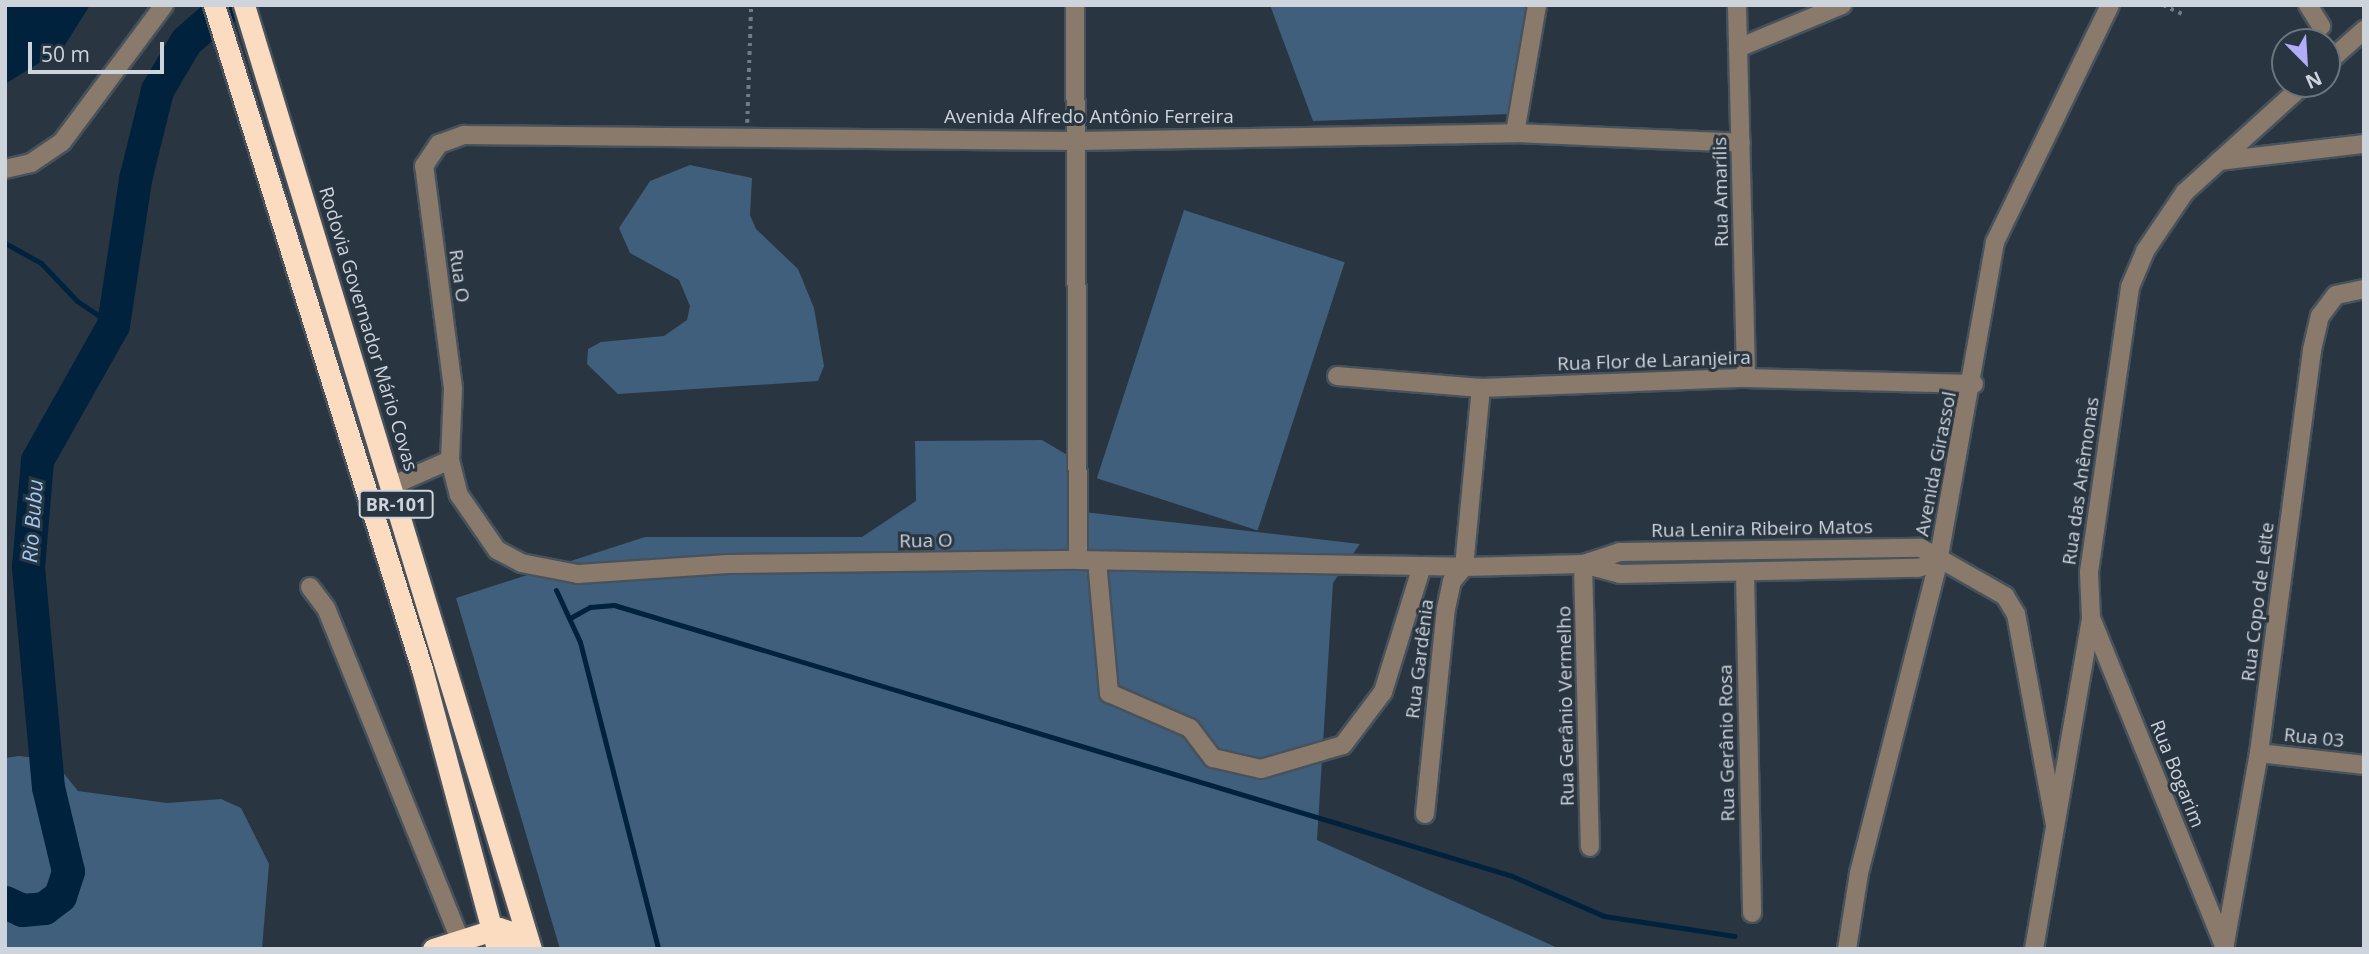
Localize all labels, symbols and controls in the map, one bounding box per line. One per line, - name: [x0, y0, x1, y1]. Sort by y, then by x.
- scale bar: [32, 28, 168, 72]
- north arrow: [2271, 28, 2341, 98]
- text: 50 m: [41, 40, 90, 68]
- text: N: [2301, 65, 2326, 95]
- street label: Avenida Alfredo Antônio Ferreira: [944, 106, 1234, 128]
- street label: Rua Amarílis: [1709, 137, 1733, 247]
- street label: Rodovia Governador Mário Covas: [314, 184, 422, 474]
- street label: Rua O: [444, 248, 474, 304]
- street label: Rua Flor de Laranjeira: [1557, 346, 1751, 376]
- street label: Avenida Girassol: [1911, 390, 1961, 538]
- street label: Rua das Anêmonas: [2058, 395, 2104, 567]
- water label: Rio Bubu: [17, 478, 47, 564]
- road number: BR-101: [358, 490, 434, 518]
- street label: Rua Lenira Ribeiro Matos: [1651, 516, 1873, 542]
- street label: Rua Copo de Leite: [2237, 521, 2279, 683]
- street label: Rua O: [899, 529, 953, 553]
- street label: Rua Gardênia: [1401, 598, 1439, 720]
- street label: Rua Gerânio Vermelho: [1553, 606, 1579, 806]
- street label: Rua Gerânio Rosa: [1714, 664, 1740, 822]
- street label: Rua Bogarim: [2145, 717, 2209, 831]
- street label: Rua 03: [2283, 723, 2345, 753]

